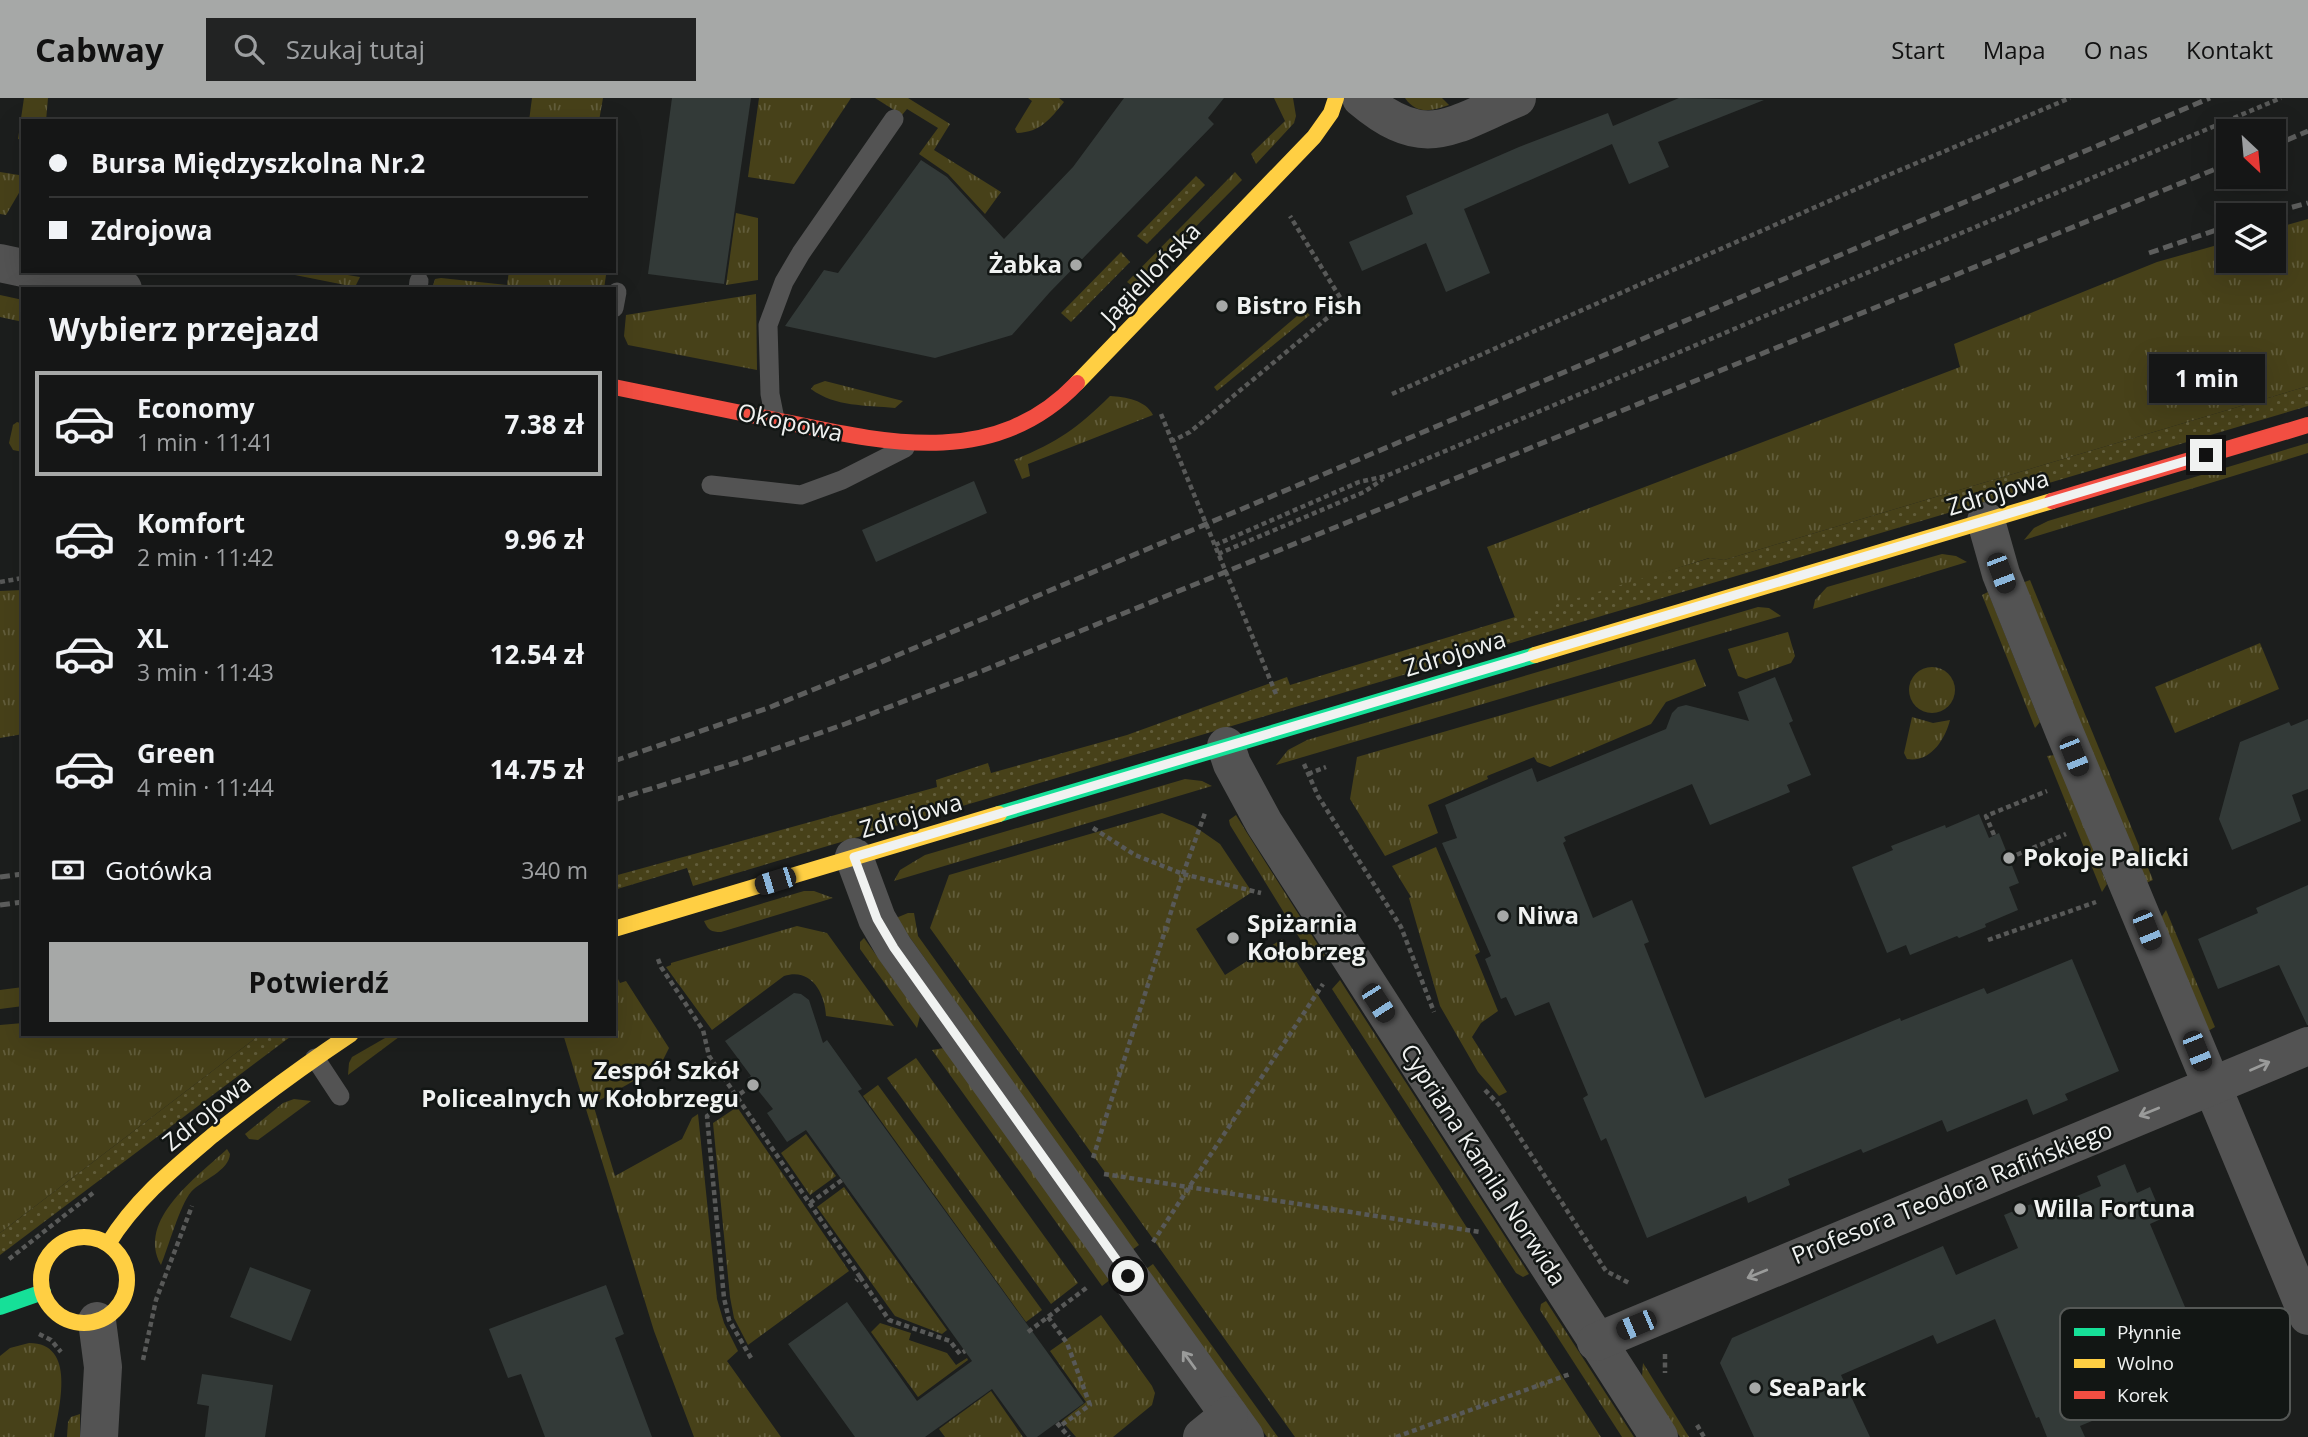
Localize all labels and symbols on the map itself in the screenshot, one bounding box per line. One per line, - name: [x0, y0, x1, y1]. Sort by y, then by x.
- north arrow: [2216, 119, 2286, 189]
- street label: Jagiellońska: [1091, 214, 1207, 333]
- place label: Żabka: [989, 247, 1062, 280]
- marker: Żabka: [1068, 257, 1084, 273]
- place label: Bistro Fish: [1236, 288, 1362, 321]
- marker: Bistro Fish: [1214, 298, 1230, 314]
- callout: 1 min: [2148, 354, 2264, 402]
- street label: Okopowa: [735, 394, 846, 449]
- route end: [2190, 439, 2222, 471]
- street label: Zdrojowa: [1942, 460, 2053, 523]
- car: [1984, 550, 2019, 596]
- street label: Zdrojowa: [1399, 621, 1510, 684]
- car: [2057, 733, 2092, 779]
- street label: Zdrojowa: [856, 784, 966, 845]
- place label: Pokoje Palicki: [2023, 840, 2189, 873]
- marker: Pokoje Palicki: [2001, 850, 2017, 866]
- car: [752, 865, 799, 897]
- place label: Niwa: [1517, 898, 1579, 931]
- place label: Spiżarnia Kołobrzeg: [1247, 906, 1366, 967]
- car: [2130, 907, 2165, 953]
- marker: Niwa: [1495, 908, 1511, 924]
- marker: Spiżarnia Kołobrzeg: [1225, 930, 1241, 946]
- car: [1358, 980, 1399, 1026]
- car: [2180, 1028, 2215, 1074]
- street label: Cypriana Kamila Norwida: [1394, 1037, 1575, 1292]
- place label: Zespół Szkół Policealnych w Kołobrzegu: [421, 1053, 740, 1114]
- one-way arrow: [2249, 1059, 2270, 1072]
- street label: Zdrojowa: [155, 1066, 257, 1158]
- marker: Zespół Szkół Policealnych w Kołobrzegu: [745, 1077, 761, 1093]
- one-way arrow: [2139, 1106, 2160, 1119]
- street label: Profesora Teodora Rafińskiego: [1786, 1112, 2117, 1271]
- place label: Willa Fortuna: [2034, 1191, 2195, 1224]
- marker: Willa Fortuna: [2012, 1201, 2028, 1217]
- route start: [1112, 1260, 1144, 1292]
- one-way arrow: [1747, 1268, 1769, 1281]
- car: [1613, 1307, 1660, 1343]
- legend: [2060, 1308, 2290, 1420]
- text: Płynnie: [2117, 1319, 2182, 1345]
- text: Wolno: [2117, 1350, 2174, 1376]
- one-way arrow: [1182, 1351, 1196, 1370]
- place label: SeaPark: [1769, 1370, 1866, 1403]
- marker: SeaPark: [1747, 1380, 1763, 1396]
- text: Korek: [2117, 1382, 2168, 1408]

